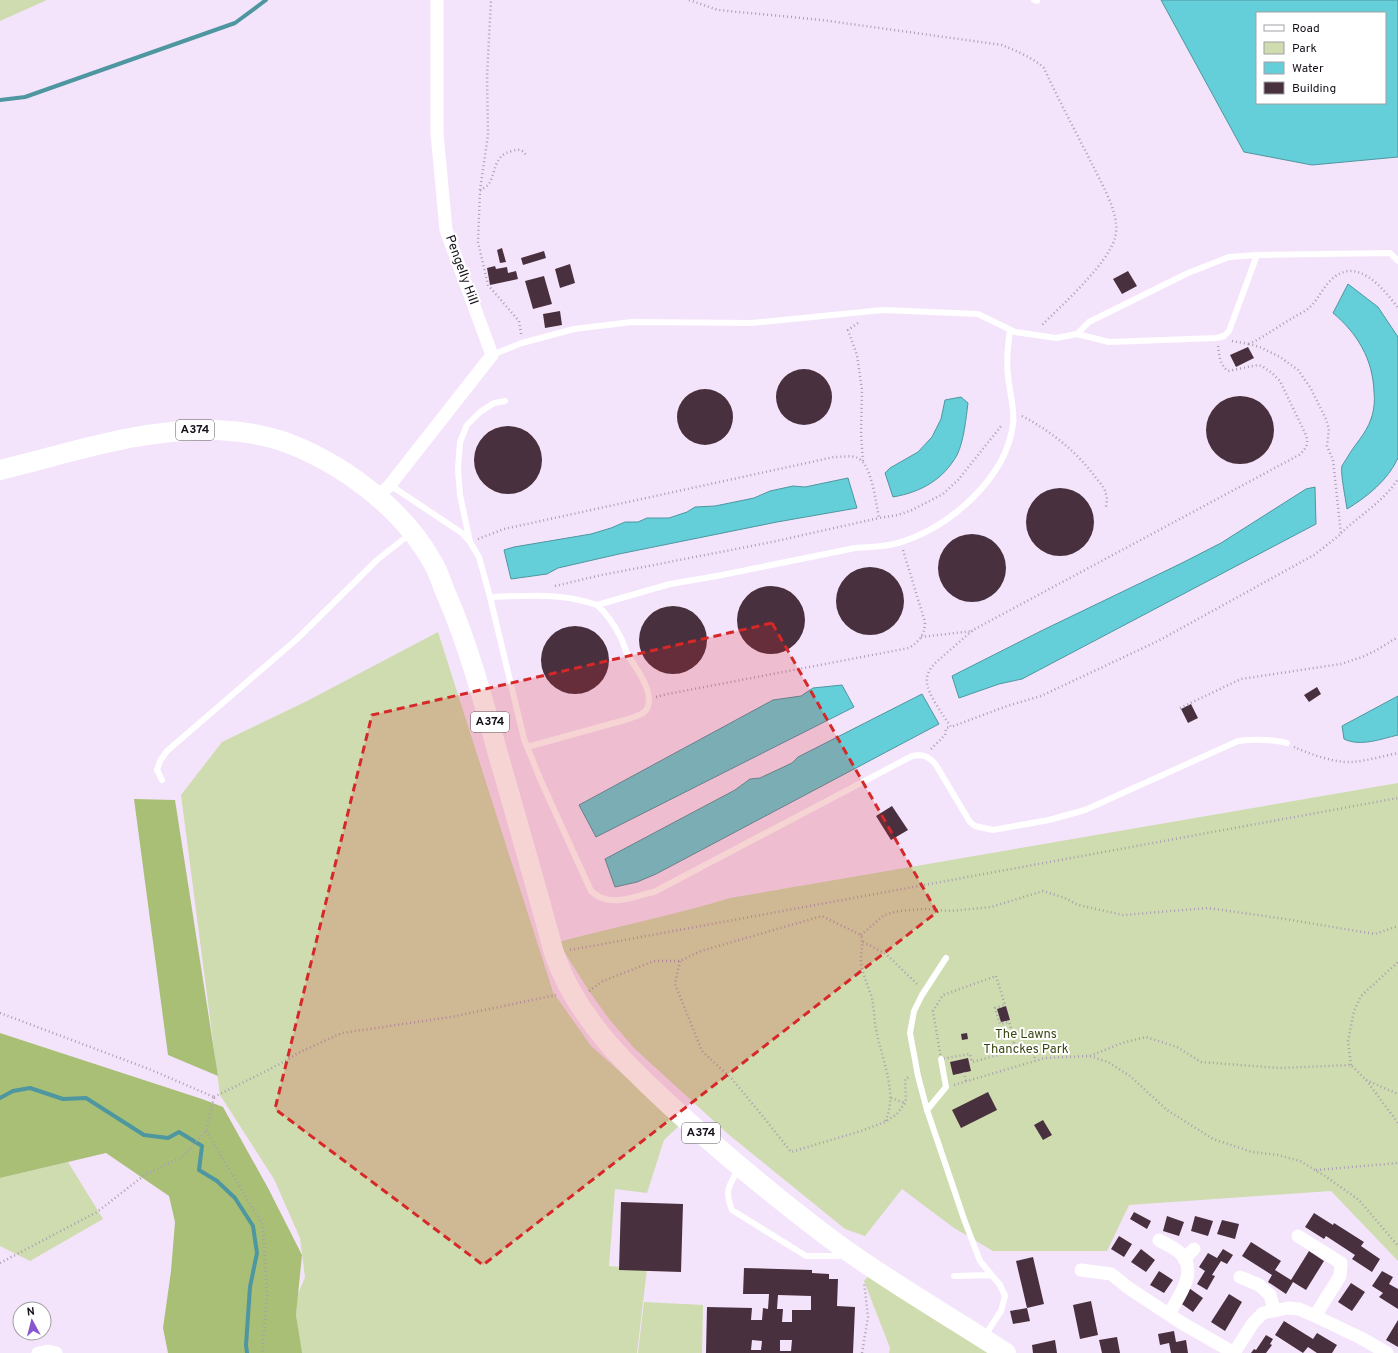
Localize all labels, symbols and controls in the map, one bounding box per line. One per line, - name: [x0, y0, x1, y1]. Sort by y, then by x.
- legend: [1256, 12, 1386, 104]
- text: Road: [1292, 21, 1320, 37]
- text: Park: [1292, 41, 1317, 57]
- text: Water: [1292, 61, 1324, 77]
- text: Building: [1292, 81, 1336, 97]
- street label: Pengelly Hill: [441, 233, 481, 307]
- road number: A374: [176, 420, 214, 440]
- road number: A374: [471, 712, 509, 732]
- park label: The Lawns Thanckes Park: [983, 1027, 1069, 1058]
- road number: A374: [682, 1123, 720, 1143]
- north arrow: [12, 1301, 52, 1341]
- text: N: [26, 1305, 36, 1319]

